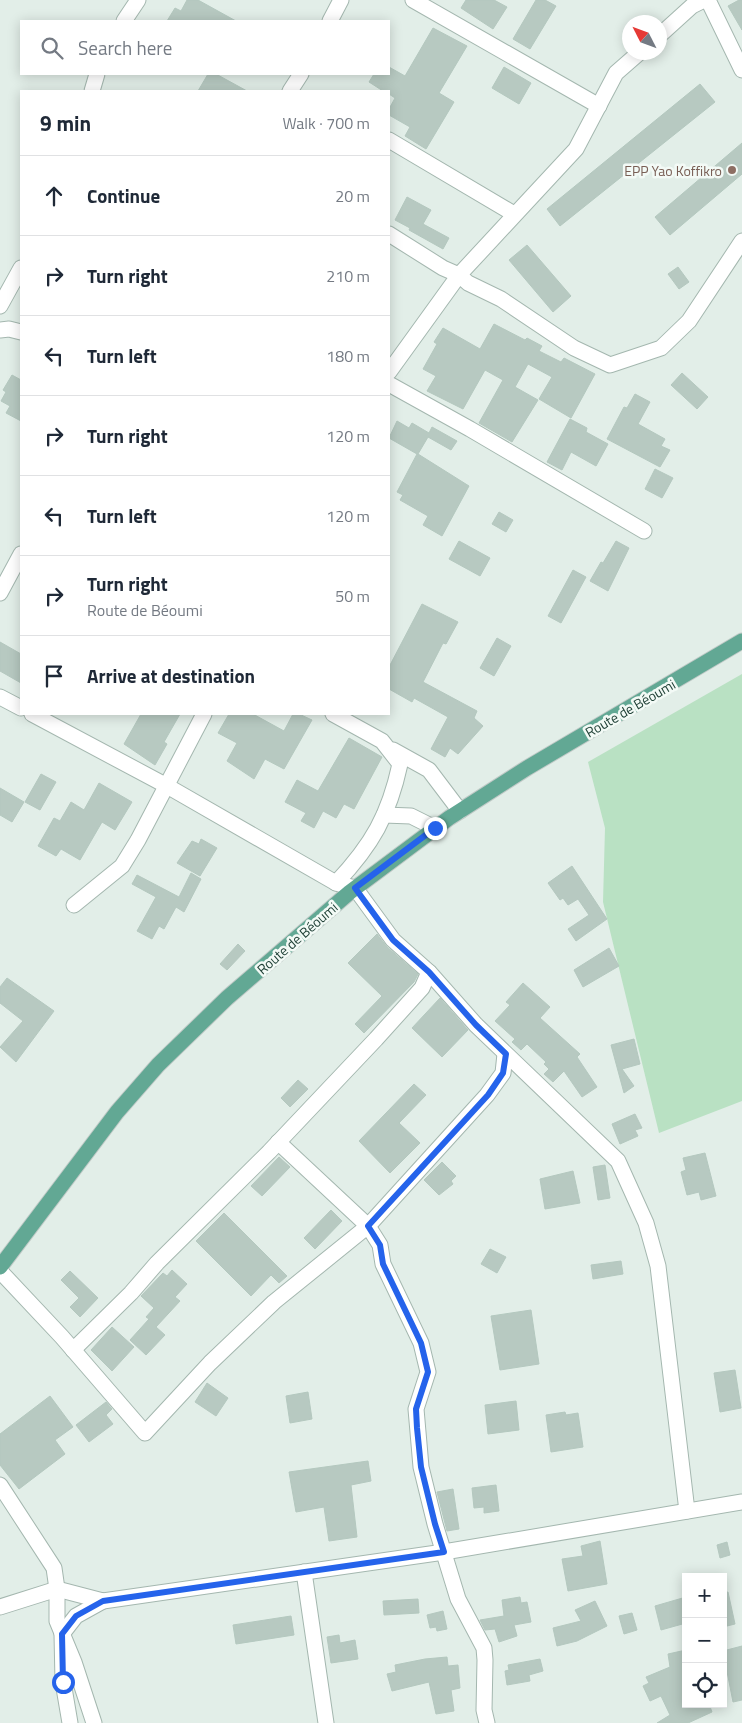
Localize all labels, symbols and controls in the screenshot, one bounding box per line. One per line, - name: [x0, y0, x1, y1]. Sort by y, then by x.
- north arrow: [622, 15, 667, 60]
- search box: [20, 20, 390, 75]
- text: Search here: [78, 33, 172, 62]
- icon: search: [38, 34, 66, 62]
- text: 9 min: [40, 107, 91, 139]
- text: Walk · 700 m: [282, 111, 370, 135]
- place label: EPP Yao Koffikro: [624, 160, 722, 181]
- marker: EPP Yao Koffikro: [726, 164, 738, 176]
- text: Continue: [87, 181, 160, 210]
- icon: ahead: [40, 182, 68, 210]
- text: 20 m: [335, 184, 370, 208]
- text: Turn right: [87, 261, 168, 290]
- icon: right: [40, 262, 68, 290]
- text: 210 m: [326, 264, 370, 288]
- text: Turn left: [87, 341, 157, 370]
- icon: left: [40, 342, 68, 370]
- text: 180 m: [326, 344, 370, 368]
- text: Turn right: [87, 421, 168, 450]
- icon: right: [40, 422, 68, 450]
- text: 120 m: [326, 424, 370, 448]
- text: Turn left: [87, 501, 157, 530]
- icon: left: [40, 502, 68, 530]
- text: 120 m: [326, 504, 370, 528]
- text: Turn right: [87, 569, 168, 598]
- icon: right: [40, 582, 68, 610]
- text: 50 m: [335, 584, 370, 608]
- text: Route de Béoumi: [87, 598, 203, 622]
- text: Arrive at destination: [87, 661, 255, 690]
- icon: arrive: [40, 662, 68, 690]
- street label: Route de Béoumi: [581, 674, 679, 742]
- route end: [424, 817, 447, 840]
- street label: Route de Béoumi: [252, 897, 342, 979]
- map controls: [682, 1573, 727, 1708]
- button: +: [682, 1573, 727, 1618]
- button: −: [682, 1618, 727, 1663]
- button: locate: [682, 1663, 727, 1708]
- route start: [52, 1671, 75, 1694]

